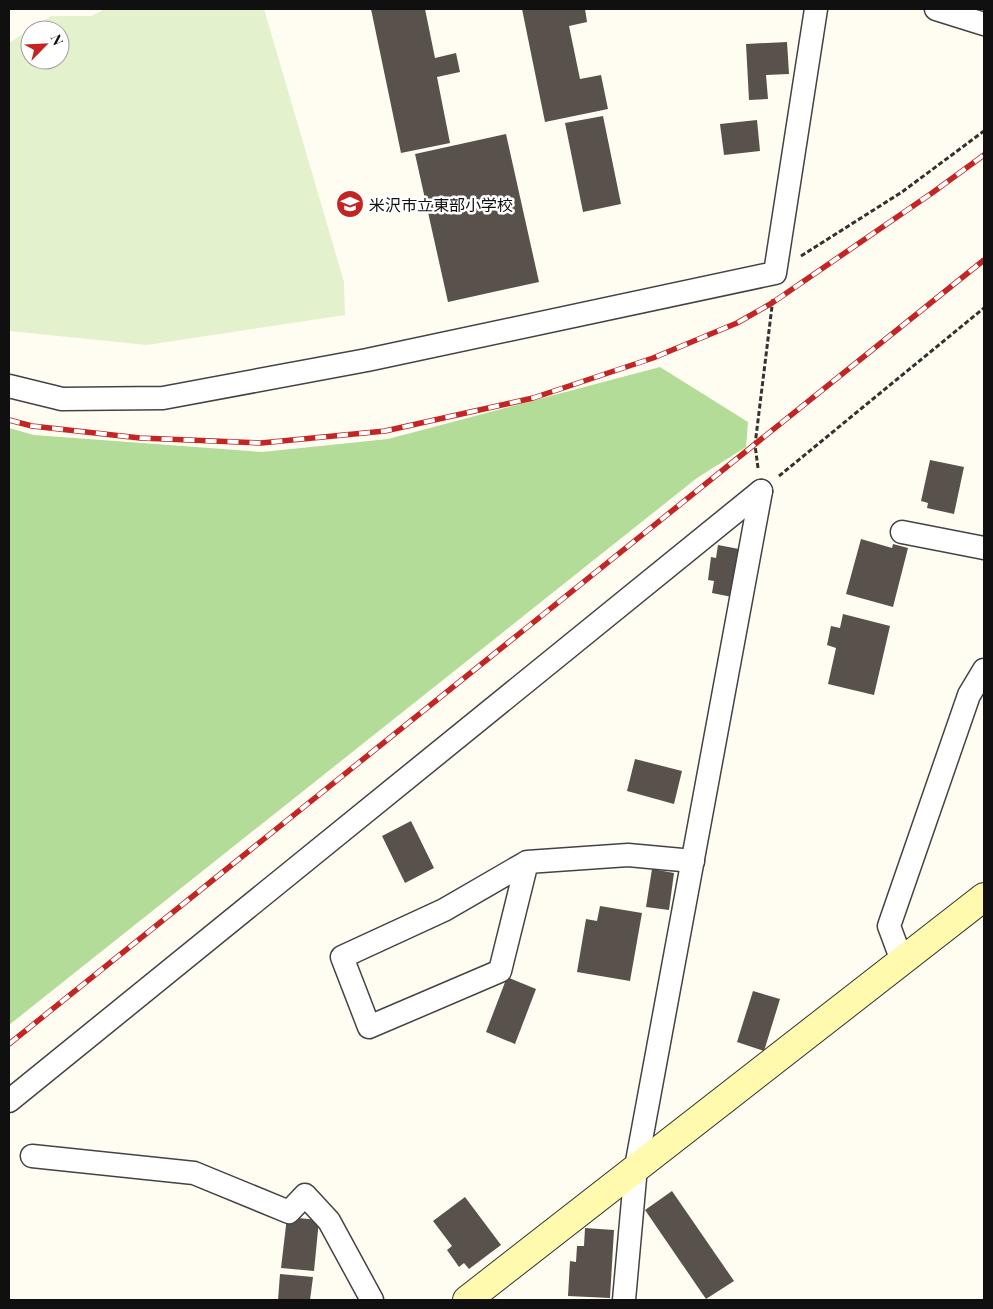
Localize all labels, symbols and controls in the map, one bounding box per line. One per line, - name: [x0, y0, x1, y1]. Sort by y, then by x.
- north arrow: [20, 20, 70, 70]
- text: N: [47, 31, 68, 48]
- school or university icon: 米沢市立東部小学校: [335, 189, 365, 219]
- place label: 米沢市立東部小学校: [369, 194, 513, 215]

